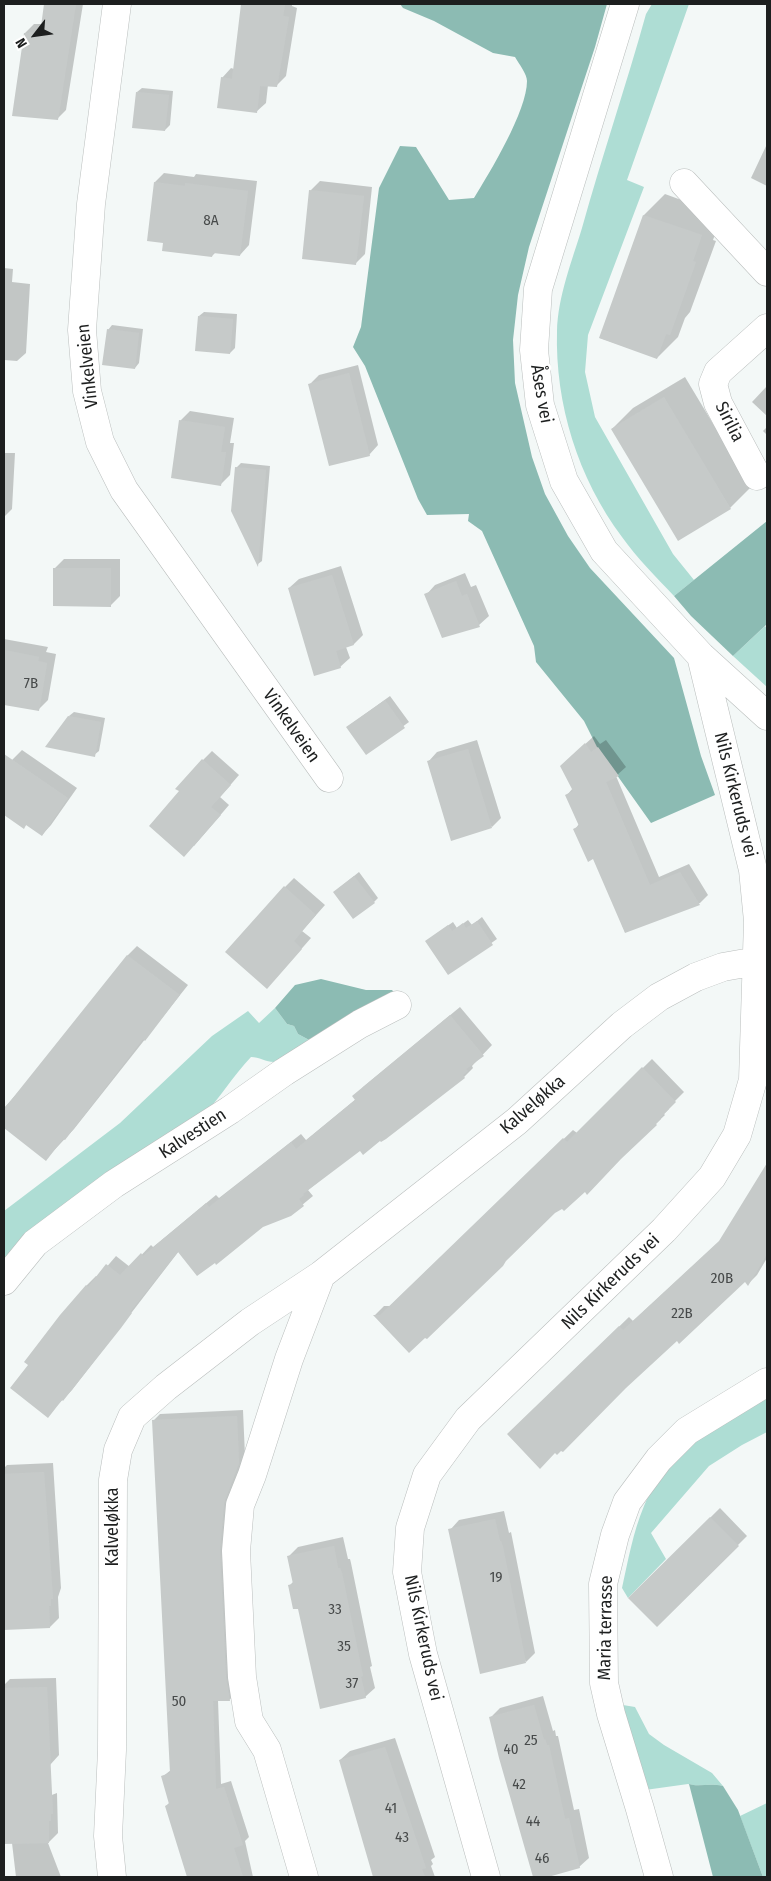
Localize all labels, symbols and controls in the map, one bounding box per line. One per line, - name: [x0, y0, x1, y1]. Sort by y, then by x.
- north arrow: [10, 10, 60, 60]
- text: N: [12, 35, 31, 51]
- house number: 8A: [203, 212, 219, 230]
- street label: Vinkelveien: [73, 323, 103, 409]
- street label: Åses vei: [525, 363, 557, 425]
- street label: Sirilia: [710, 398, 748, 446]
- house number: 7B: [24, 675, 38, 693]
- street label: Vinkelveien: [258, 685, 324, 767]
- street label: Nils Kirkeruds vei: [709, 730, 761, 860]
- street label: Kalveløkka: [496, 1071, 570, 1139]
- street label: Kalvestien: [155, 1104, 231, 1164]
- street label: Nils Kirkeruds vei: [557, 1230, 665, 1334]
- house number: 20B: [711, 1270, 733, 1288]
- house number: 22B: [671, 1305, 693, 1323]
- street label: Kalveløkka: [102, 1488, 124, 1566]
- house number: 19: [489, 1569, 503, 1587]
- street label: Nils Kirkeruds vei: [399, 1573, 447, 1703]
- street label: Maria terrasse: [594, 1575, 618, 1681]
- house number: 33: [328, 1601, 342, 1619]
- house number: 35: [337, 1638, 351, 1656]
- house number: 37: [346, 1675, 358, 1693]
- house number: 50: [172, 1693, 186, 1711]
- house number: 25: [524, 1732, 538, 1750]
- house number: 40: [503, 1741, 519, 1759]
- house number: 42: [512, 1776, 526, 1794]
- house number: 41: [385, 1800, 397, 1818]
- house number: 44: [526, 1813, 540, 1831]
- house number: 43: [395, 1829, 409, 1847]
- house number: 46: [535, 1850, 549, 1868]

